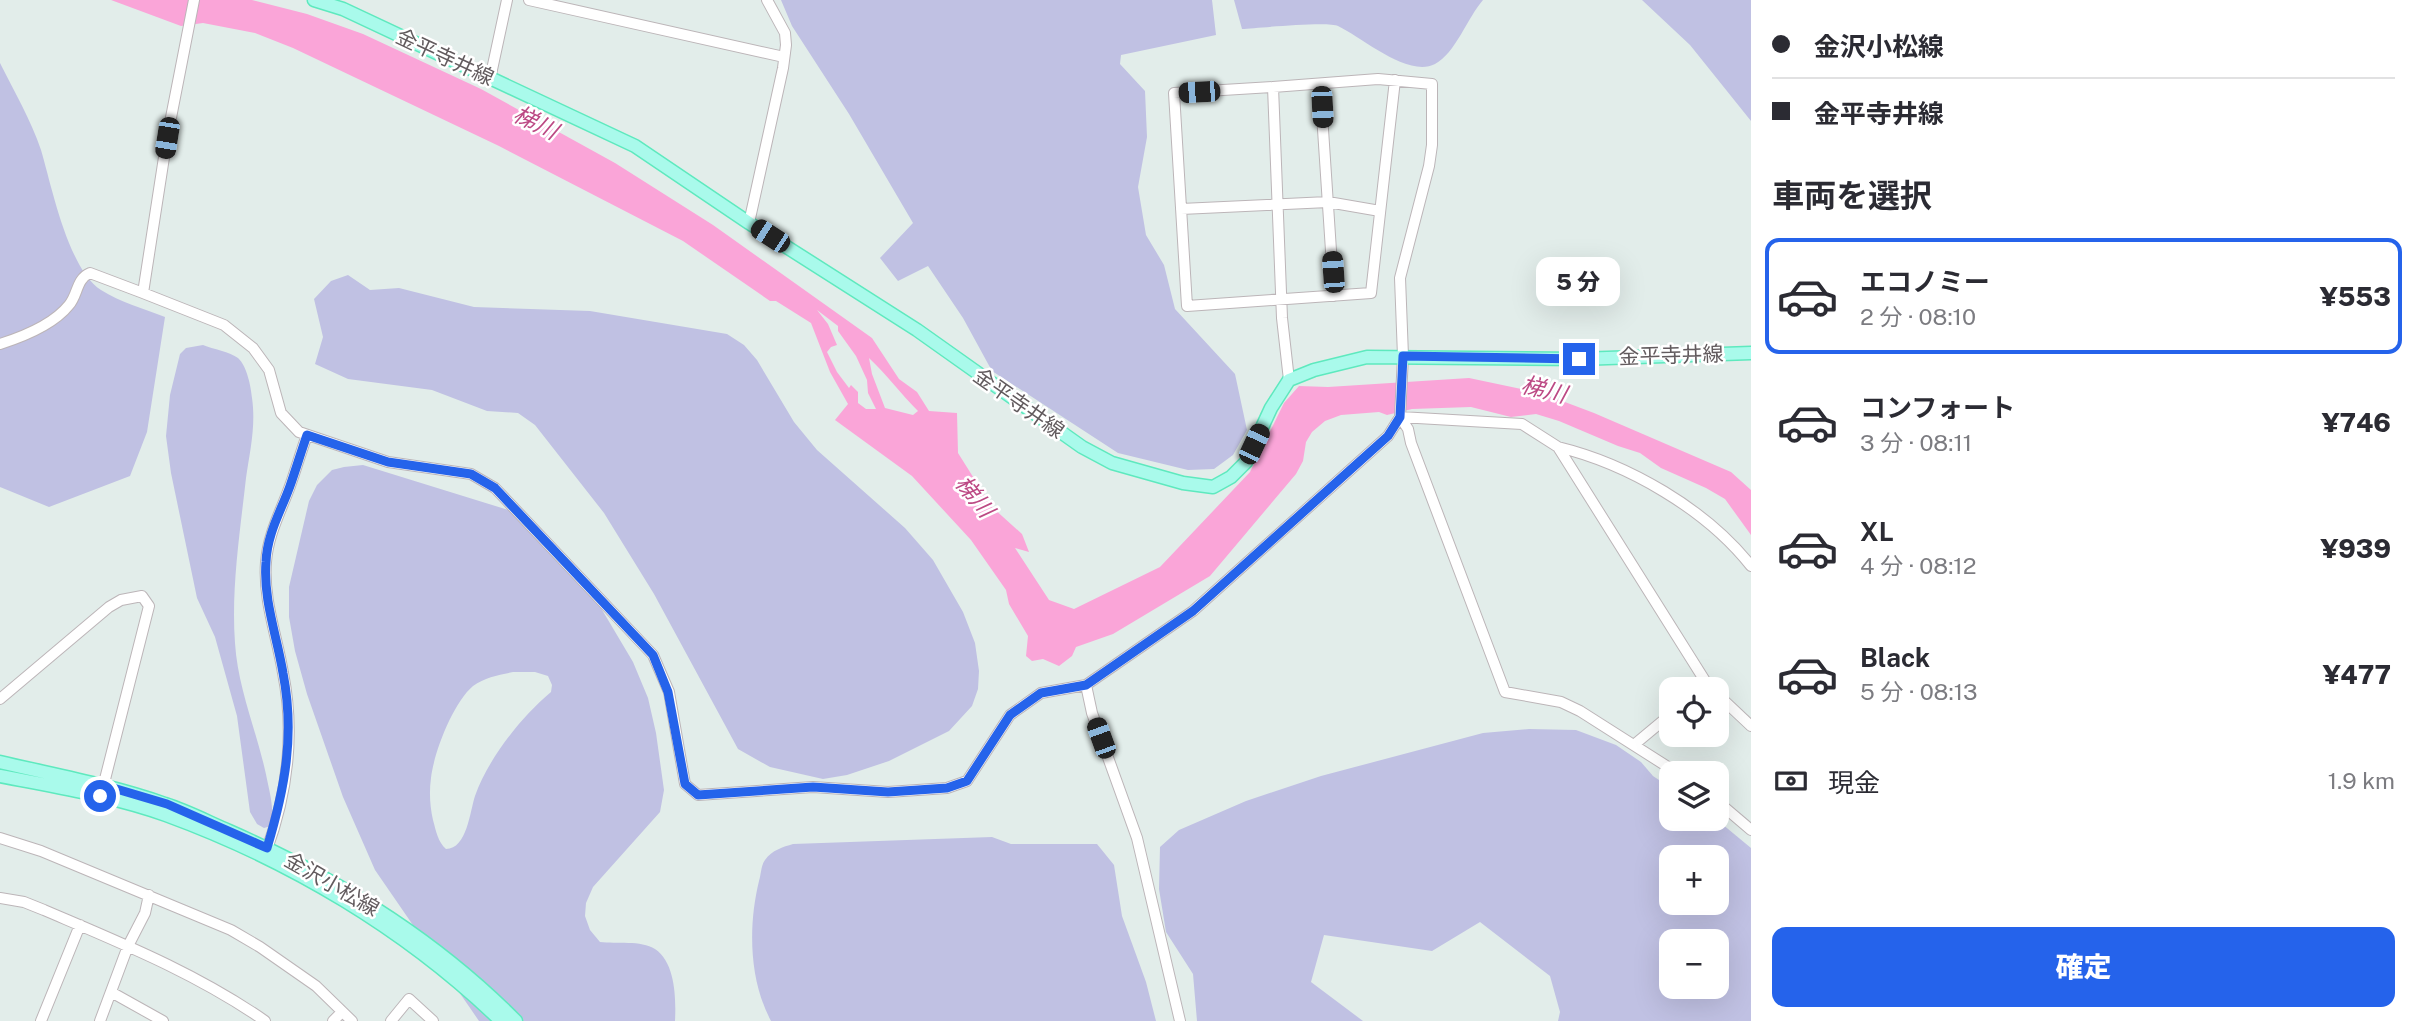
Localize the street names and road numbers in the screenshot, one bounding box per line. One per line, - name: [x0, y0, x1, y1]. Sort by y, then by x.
- street label: 金平寺井線: [392, 23, 498, 91]
- street label: 金平寺井線: [1618, 341, 1724, 369]
- street label: 金平寺井線: [969, 363, 1069, 443]
- street label: 金沢小松線: [280, 847, 384, 921]

